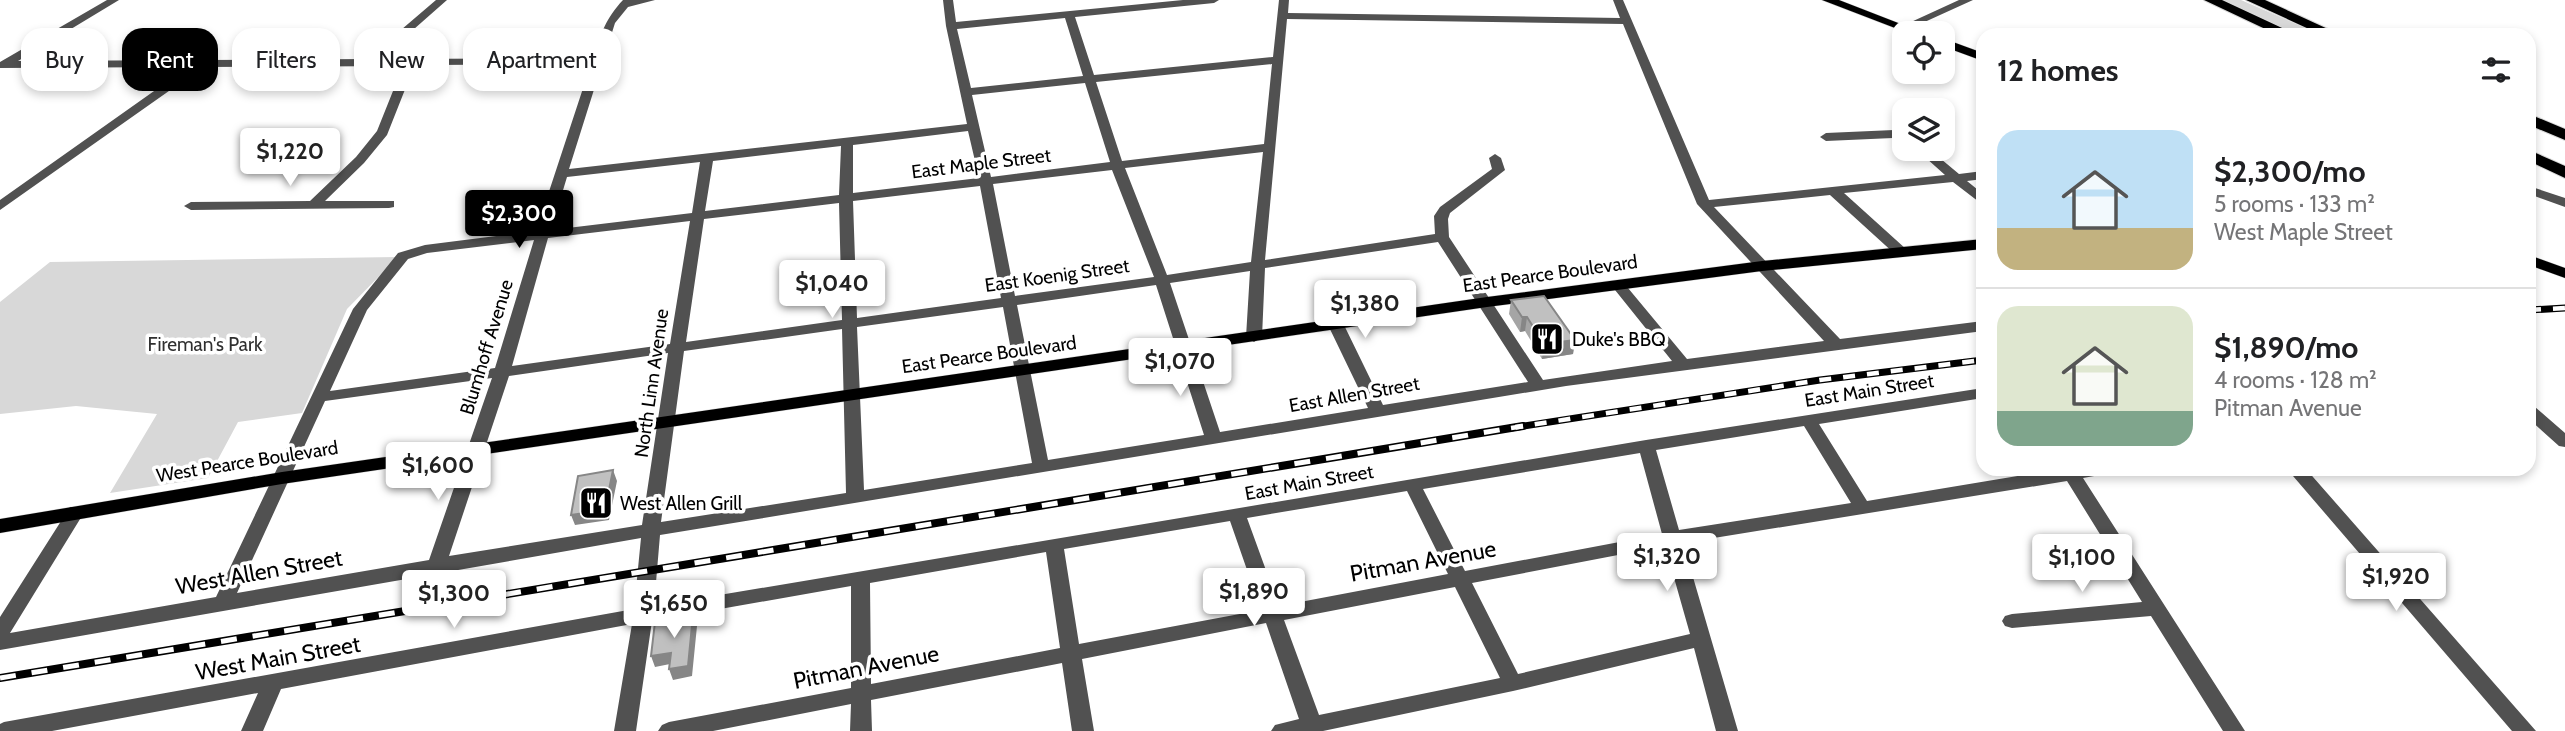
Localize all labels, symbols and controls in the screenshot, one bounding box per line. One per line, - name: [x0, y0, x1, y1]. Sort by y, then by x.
- map controls: [1892, 21, 1955, 161]
- button: locate: [1892, 21, 1955, 84]
- chip: Buy: [21, 28, 108, 91]
- chip: Rent: [122, 28, 218, 91]
- chip: Filters: [232, 28, 340, 91]
- chip: New: [354, 28, 449, 91]
- chip: Apartment: [463, 28, 621, 91]
- icon: filters: [2477, 51, 2515, 89]
- text: 12 homes: [1997, 52, 2119, 89]
- button: layers: [1892, 98, 1955, 161]
- pin: $1,220: [233, 128, 347, 188]
- text: $1,220: [256, 137, 324, 165]
- street label: East Maple Street: [910, 143, 1053, 183]
- text: $2,300/mo: [2214, 153, 2366, 190]
- icon: home: [2053, 158, 2137, 242]
- pin: $2,300: [462, 190, 576, 250]
- text: 5 rooms · 133 m²: [2214, 190, 2375, 218]
- text: $2,300: [481, 199, 557, 227]
- text: West Maple Street: [2214, 218, 2393, 246]
- street label: East Pearce Boulevard: [1461, 250, 1639, 297]
- street label: East Koenig Street: [983, 254, 1131, 297]
- pin: $1,040: [775, 260, 889, 320]
- text: $1,040: [795, 269, 869, 297]
- street label: Blumhoff Avenue: [455, 277, 518, 417]
- pin: $1,380: [1308, 280, 1422, 340]
- text: $1,380: [1330, 289, 1400, 317]
- street label: North Linn Avenue: [630, 307, 673, 459]
- restaurant icon: Duke's BBQ: [1528, 320, 1566, 358]
- place label: Duke's BBQ: [1572, 328, 1666, 351]
- text: $1,890/mo: [2214, 329, 2358, 366]
- street label: East Pearce Boulevard: [900, 331, 1078, 378]
- park label: Fireman's Park: [148, 333, 263, 356]
- icon: home: [2053, 334, 2137, 418]
- pin: $1,070: [1123, 338, 1237, 398]
- text: $1,070: [1145, 347, 1215, 375]
- text: 4 rooms · 128 m²: [2214, 366, 2377, 394]
- street label: East Main Street: [1803, 369, 1936, 412]
- street label: East Allen Street: [1287, 372, 1422, 417]
- text: Pitman Avenue: [2214, 394, 2362, 422]
- street label: West Pearce Boulevard: [155, 436, 340, 487]
- pin: $1,600: [381, 442, 495, 502]
- text: $1,600: [402, 451, 474, 479]
- street label: East Main Street: [1243, 460, 1376, 505]
- restaurant icon: West Allen Grill: [577, 484, 615, 522]
- place label: West Allen Grill: [620, 492, 743, 515]
- street label: Pitman Avenue: [1348, 534, 1498, 588]
- pin: $1,320: [1610, 534, 1724, 593]
- pin: $1,100: [2025, 534, 2139, 594]
- text: $1,320: [1633, 542, 1701, 570]
- text: $1,100: [2048, 543, 2116, 571]
- street label: West Allen Street: [173, 544, 345, 600]
- pin: $1,920: [2339, 554, 2453, 613]
- text: $1,920: [2362, 562, 2430, 590]
- pin: $1,890: [1197, 568, 1311, 628]
- pin: $1,300: [397, 570, 511, 630]
- text: $1,890: [1219, 577, 1289, 605]
- text: $1,300: [418, 579, 490, 607]
- pin: $1,650: [617, 580, 731, 640]
- text: $1,650: [640, 589, 708, 617]
- street label: West Main Street: [193, 630, 363, 686]
- street label: Pitman Avenue: [791, 639, 941, 695]

